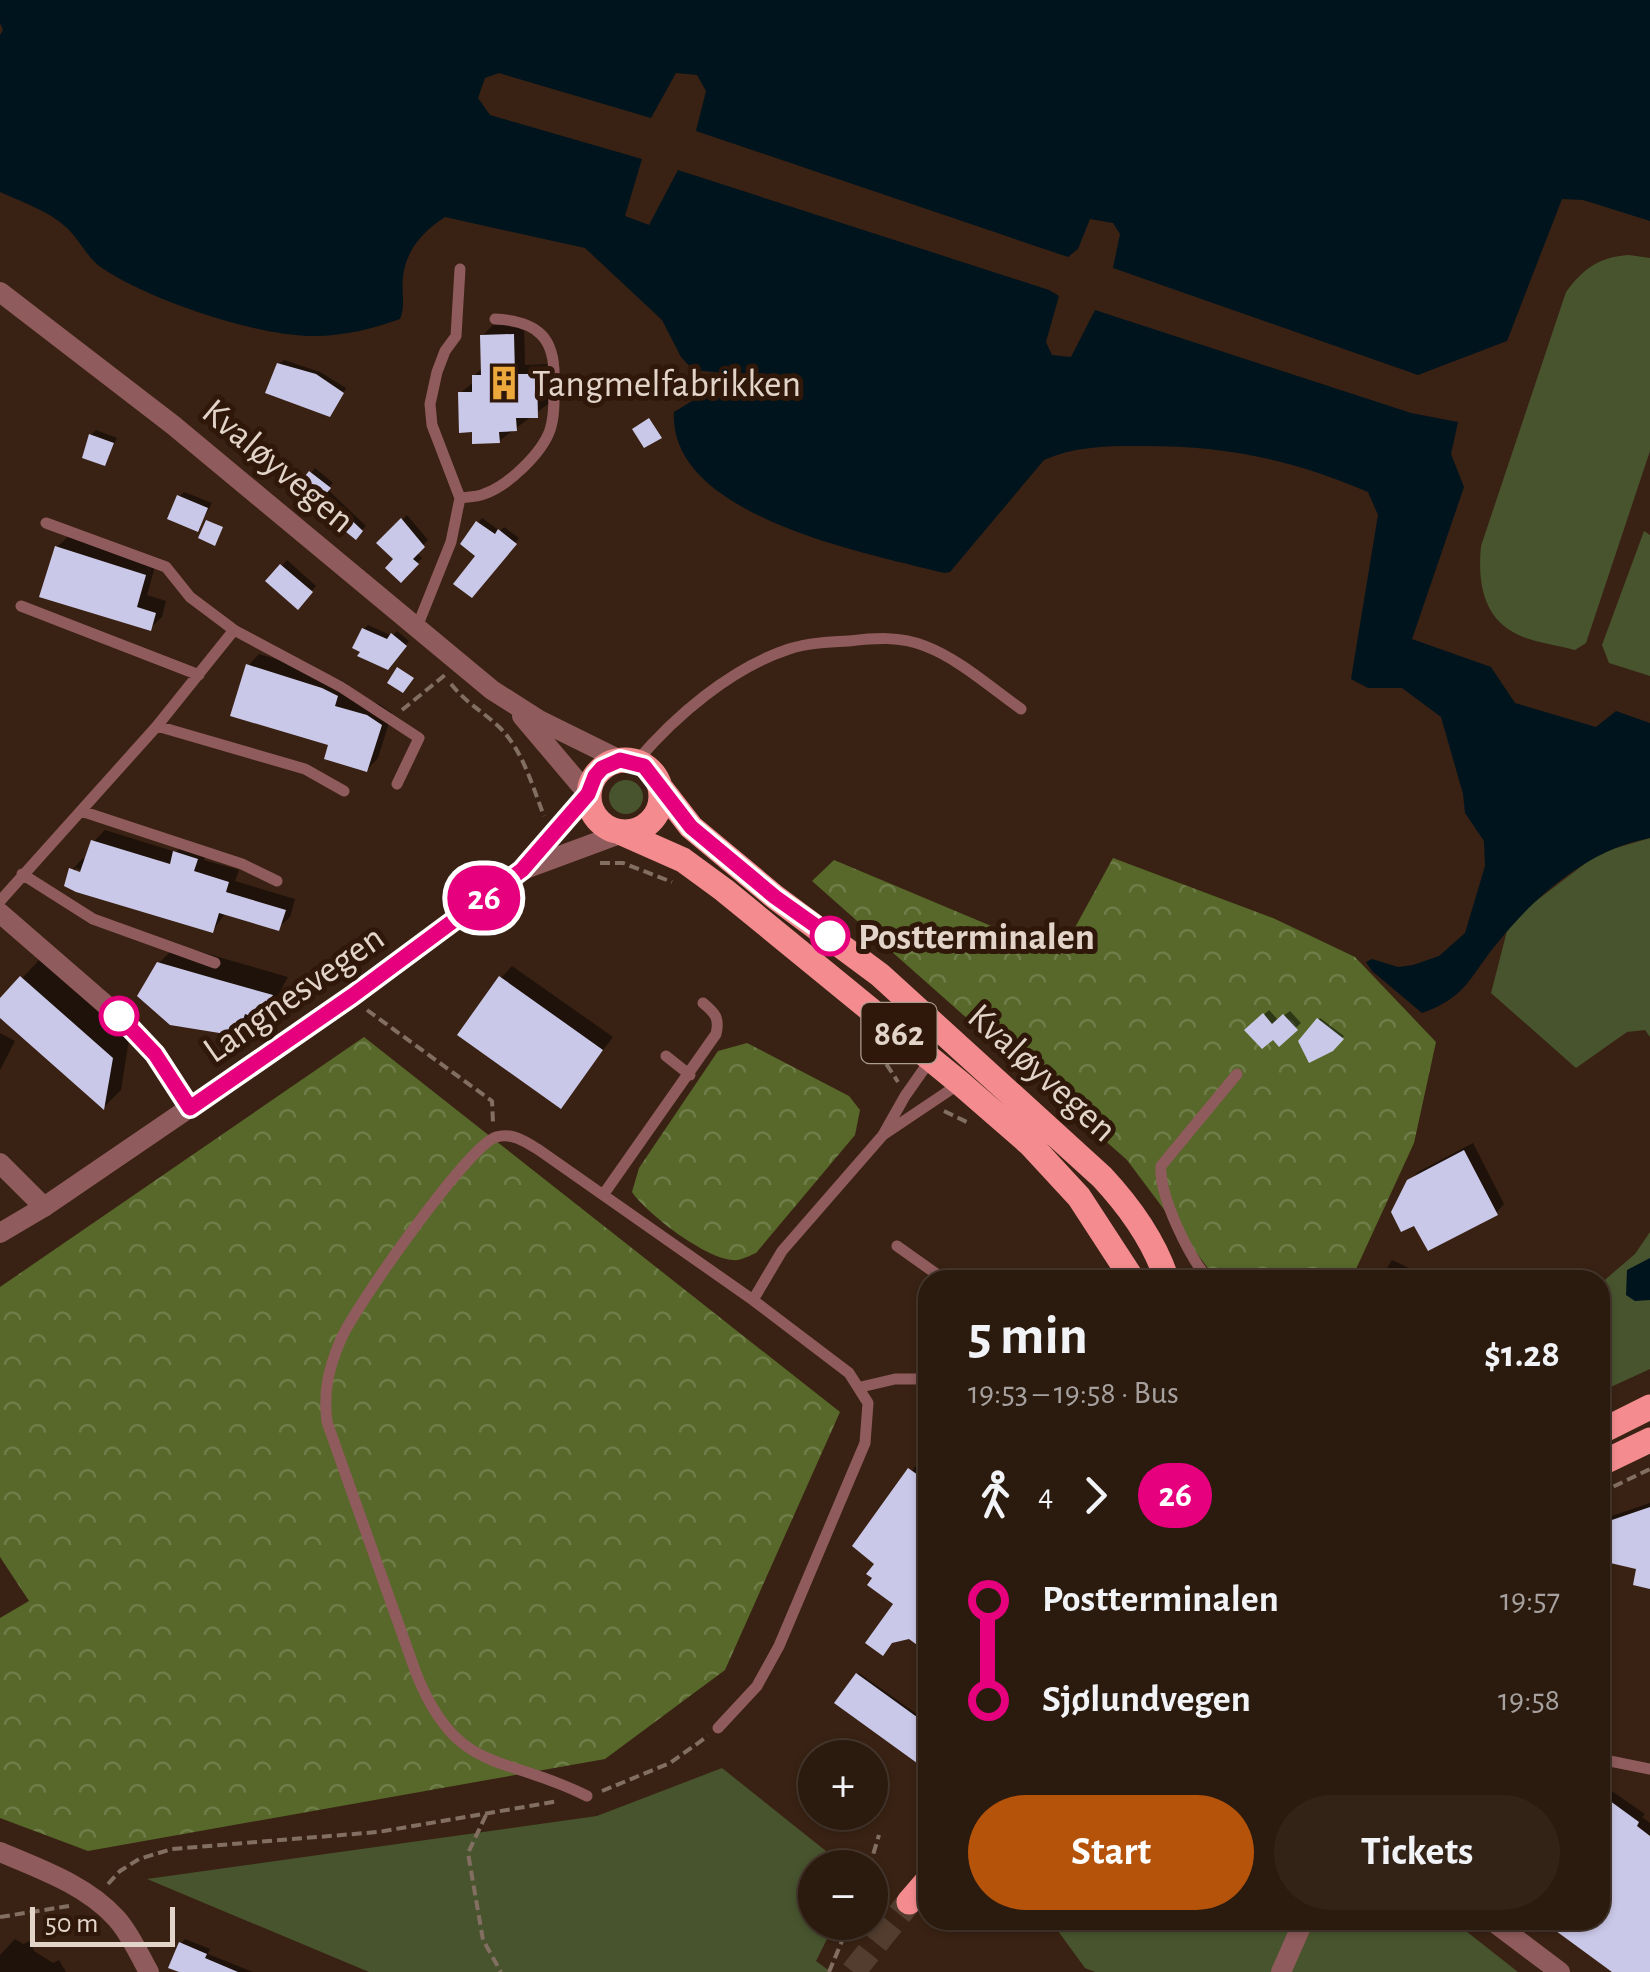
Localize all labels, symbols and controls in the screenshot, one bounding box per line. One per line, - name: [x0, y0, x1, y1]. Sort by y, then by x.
- building icon: Tangmelfabrikken: [485, 364, 523, 402]
- place label: Tangmelfabrikken: [532, 366, 801, 404]
- street label: Kvaløyvegen: [195, 393, 361, 540]
- line badge: 26: [439, 866, 529, 930]
- text: 26: [467, 881, 501, 916]
- marker: Postterminalen: [811, 917, 849, 955]
- street label: Langnesvegen: [197, 919, 391, 1071]
- place label: Postterminalen: [858, 919, 1095, 957]
- unlabelled marker: [100, 997, 138, 1035]
- street label: Kvaløyvegen: [960, 998, 1123, 1149]
- road number: 862: [862, 1003, 936, 1063]
- text: 5 min: [968, 1309, 1088, 1364]
- text: $1.28: [1484, 1336, 1560, 1374]
- text: 19:53 – 19:58 · Bus: [968, 1377, 1179, 1409]
- icon: walk: [968, 1468, 1023, 1523]
- icon: forward: [1068, 1468, 1123, 1523]
- text: 26: [1158, 1478, 1192, 1513]
- text: 4: [1038, 1479, 1053, 1511]
- text: Postterminalen: [1042, 1581, 1279, 1619]
- text: 19:57: [1500, 1584, 1560, 1616]
- text: Sjølundvegen: [1042, 1681, 1251, 1719]
- text: 19:58: [1498, 1684, 1560, 1716]
- map controls: [798, 1740, 888, 1940]
- button: +: [798, 1740, 888, 1830]
- button: Start: [968, 1795, 1254, 1910]
- button: Tickets: [1274, 1795, 1560, 1910]
- button: −: [798, 1850, 888, 1940]
- scale bar: [30, 1902, 175, 1946]
- text: 50 m: [45, 1910, 99, 1938]

